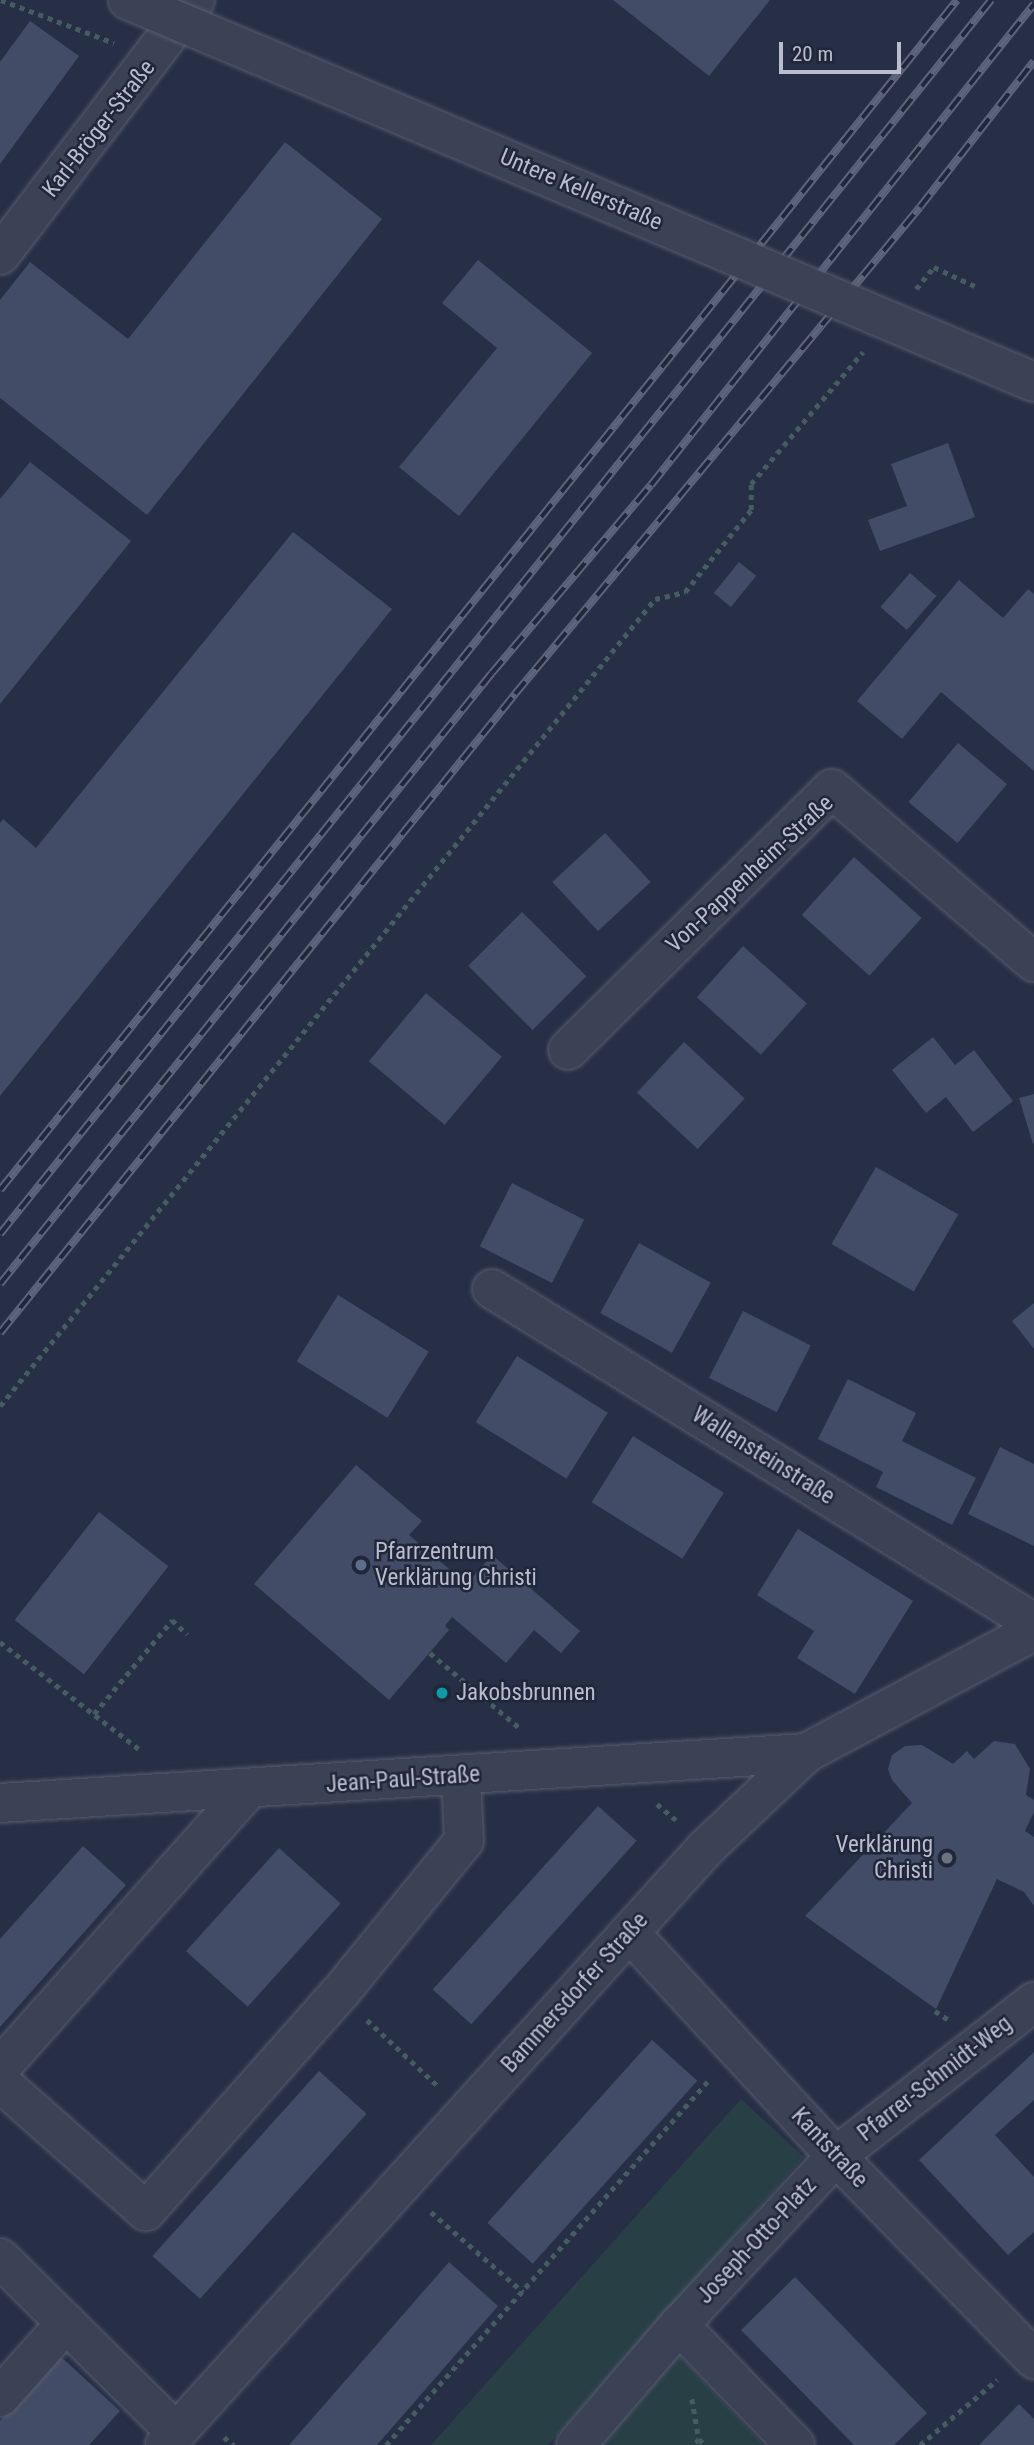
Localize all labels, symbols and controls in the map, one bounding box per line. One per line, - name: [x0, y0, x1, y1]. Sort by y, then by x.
- scale bar: [782, 28, 904, 72]
- text: 20 m: [792, 42, 833, 66]
- street label: Karl-Bröger-Straße: [37, 55, 161, 203]
- street label: Untere Kellerstraße: [496, 143, 666, 237]
- street label: Von-Pappenheim-Straße: [661, 789, 839, 959]
- street label: Wallensteinstraße: [687, 1401, 839, 1511]
- place label: Pfarrzentrum Verklärung Christi: [375, 1538, 537, 1592]
- marker: Pfarrzentrum Verklärung Christi: [353, 1557, 369, 1573]
- place label: Jakobsbrunnen: [456, 1679, 596, 1707]
- marker: Jakobsbrunnen: [434, 1685, 450, 1701]
- street label: Jean-Paul-Straße: [325, 1761, 481, 1799]
- place label: Verklärung Christi: [836, 1831, 933, 1885]
- marker: Verklärung Christi: [939, 1850, 955, 1866]
- street label: Bammersdorfer Straße: [496, 1907, 654, 2079]
- street label: Pfarrer-Schmidt-Weg: [853, 2010, 1017, 2148]
- street label: Kantstraße: [785, 2102, 873, 2194]
- street label: Joseph-Otto-Platz: [691, 2172, 823, 2310]

